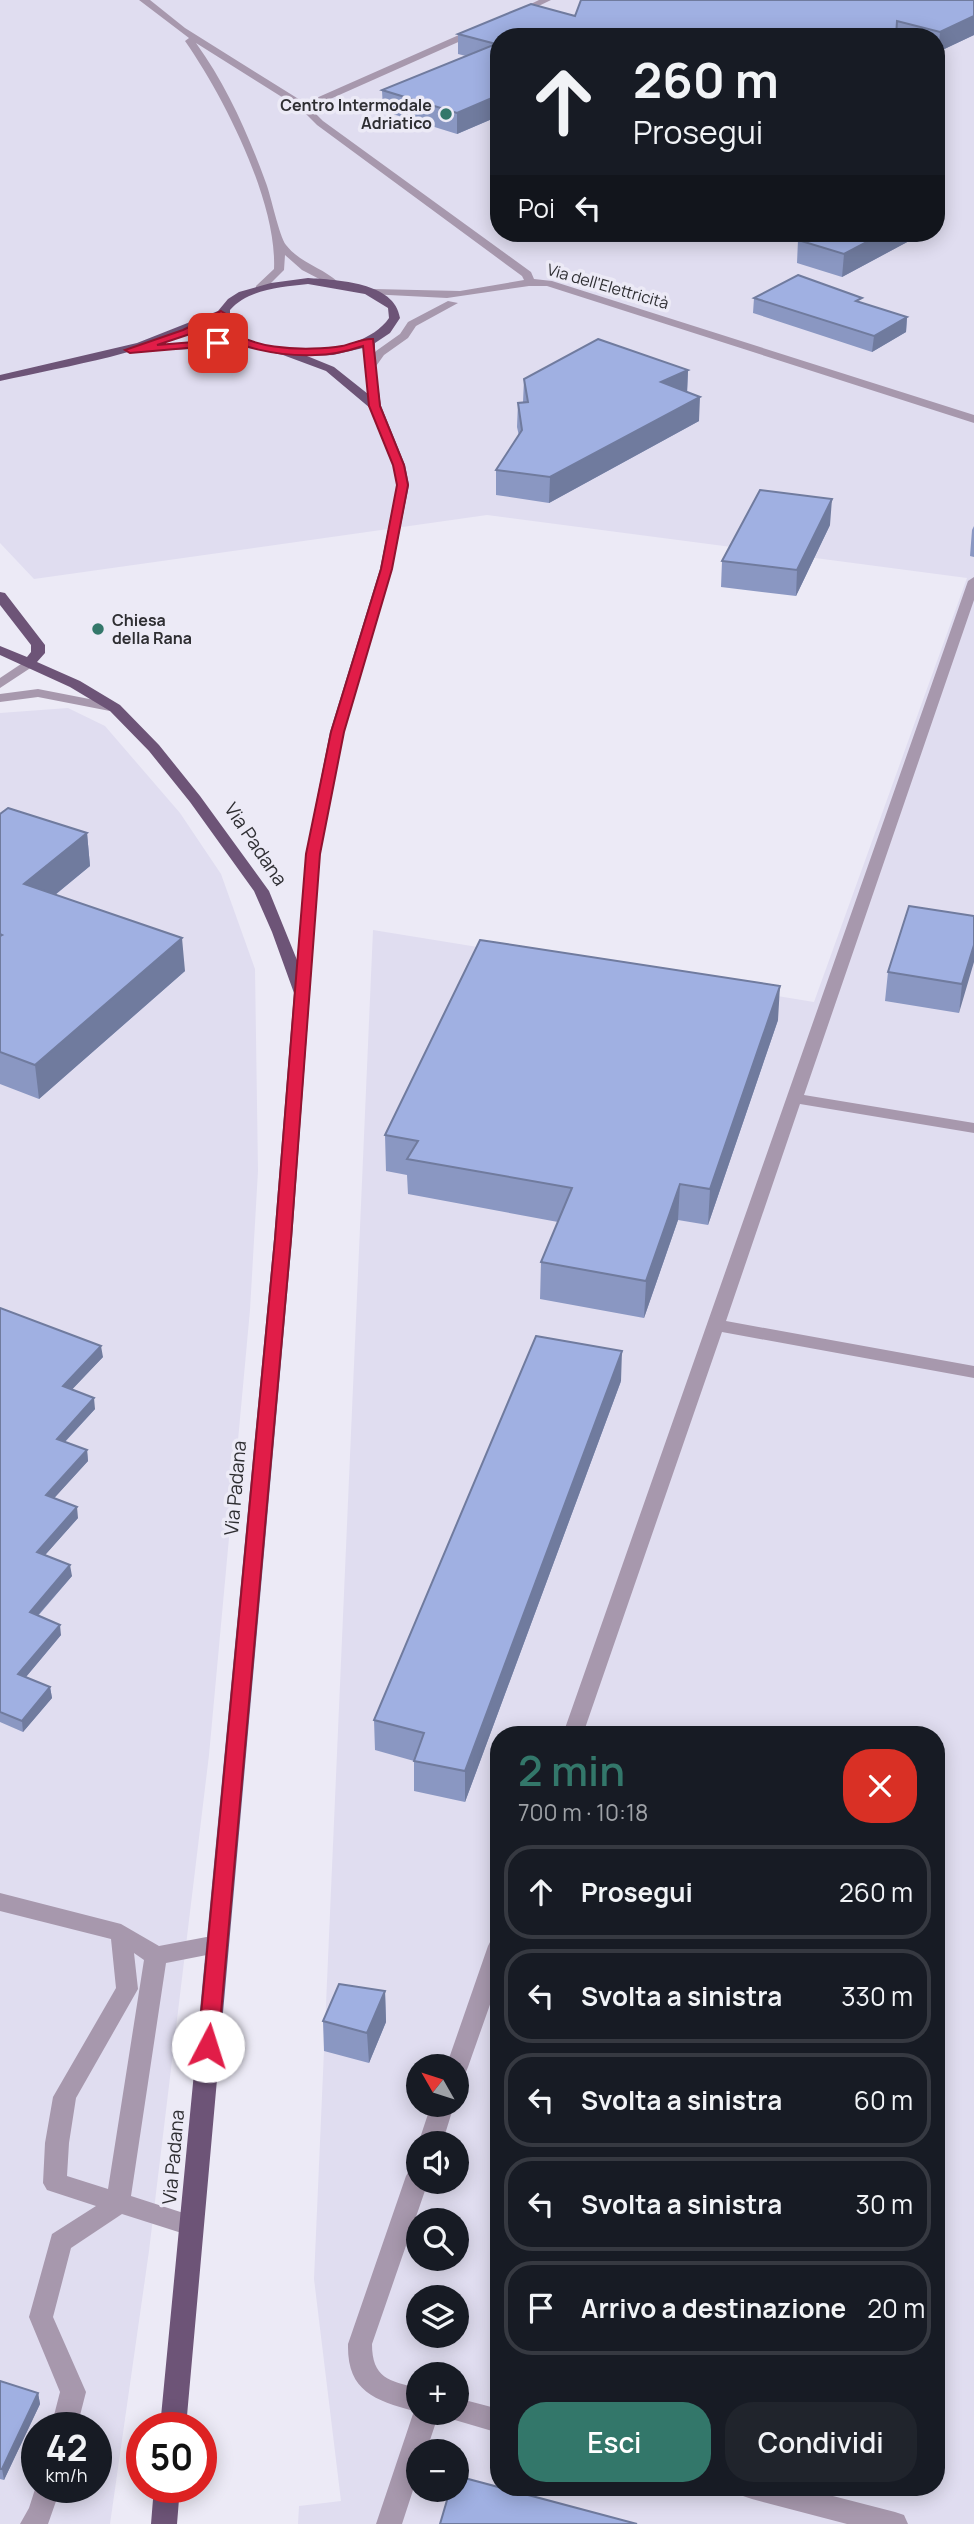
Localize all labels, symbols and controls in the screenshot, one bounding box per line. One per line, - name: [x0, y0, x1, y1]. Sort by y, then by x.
- text: 260 m: [633, 46, 779, 113]
- icon: ahead: [518, 56, 609, 147]
- place label: Centro Intermodale Adriatico: [280, 94, 432, 134]
- marker: Centro Intermodale Adriatico: [438, 106, 454, 122]
- text: Prosegui: [633, 110, 763, 154]
- icon: left: [569, 189, 607, 227]
- text: Poi: [518, 190, 555, 226]
- street label: Via dell'Elettricità: [545, 258, 671, 314]
- pin: [188, 313, 248, 373]
- icon: arrive: [199, 324, 237, 362]
- place label: Chiesa della Rana: [112, 609, 192, 649]
- marker: Chiesa della Rana: [90, 621, 106, 637]
- street label: Via Padana: [219, 797, 293, 891]
- street label: Via Padana: [218, 1439, 252, 1537]
- text: 2 min: [518, 1741, 625, 1799]
- button: close: [843, 1749, 917, 1823]
- text: 700 m · 10:18: [518, 1796, 648, 1828]
- icon: ahead: [522, 1873, 560, 1911]
- text: Prosegui: [581, 1874, 693, 1910]
- text: 260 m: [839, 1874, 913, 1910]
- icon: left: [522, 1977, 560, 2015]
- text: Svolta a sinistra: [581, 1978, 782, 2014]
- text: 330 m: [841, 1978, 913, 2014]
- position arrow: [171, 2009, 245, 2083]
- north arrow: [406, 2054, 469, 2118]
- map controls: [406, 2054, 469, 2502]
- icon: left: [522, 2081, 560, 2119]
- text: Svolta a sinistra: [581, 2082, 782, 2118]
- text: 60 m: [854, 2082, 913, 2118]
- street label: Via Padana: [156, 2108, 190, 2206]
- button: sound: [406, 2131, 469, 2194]
- icon: left: [522, 2185, 560, 2223]
- text: Svolta a sinistra: [581, 2186, 782, 2222]
- text: 30 m: [856, 2186, 913, 2222]
- button: search: [406, 2208, 469, 2271]
- button: layers: [406, 2285, 469, 2348]
- icon: arrive: [522, 2289, 560, 2327]
- text: Arrivo a destinazione: [581, 2290, 846, 2326]
- text: 20 m: [867, 2290, 925, 2326]
- button: +: [406, 2362, 469, 2425]
- button: Esci: [518, 2402, 711, 2482]
- button: Condividi: [725, 2402, 917, 2482]
- speed limit sign: 50: [126, 2412, 217, 2503]
- text: 42: [45, 2424, 88, 2472]
- button: −: [406, 2439, 469, 2502]
- text: km/h: [46, 2463, 87, 2487]

